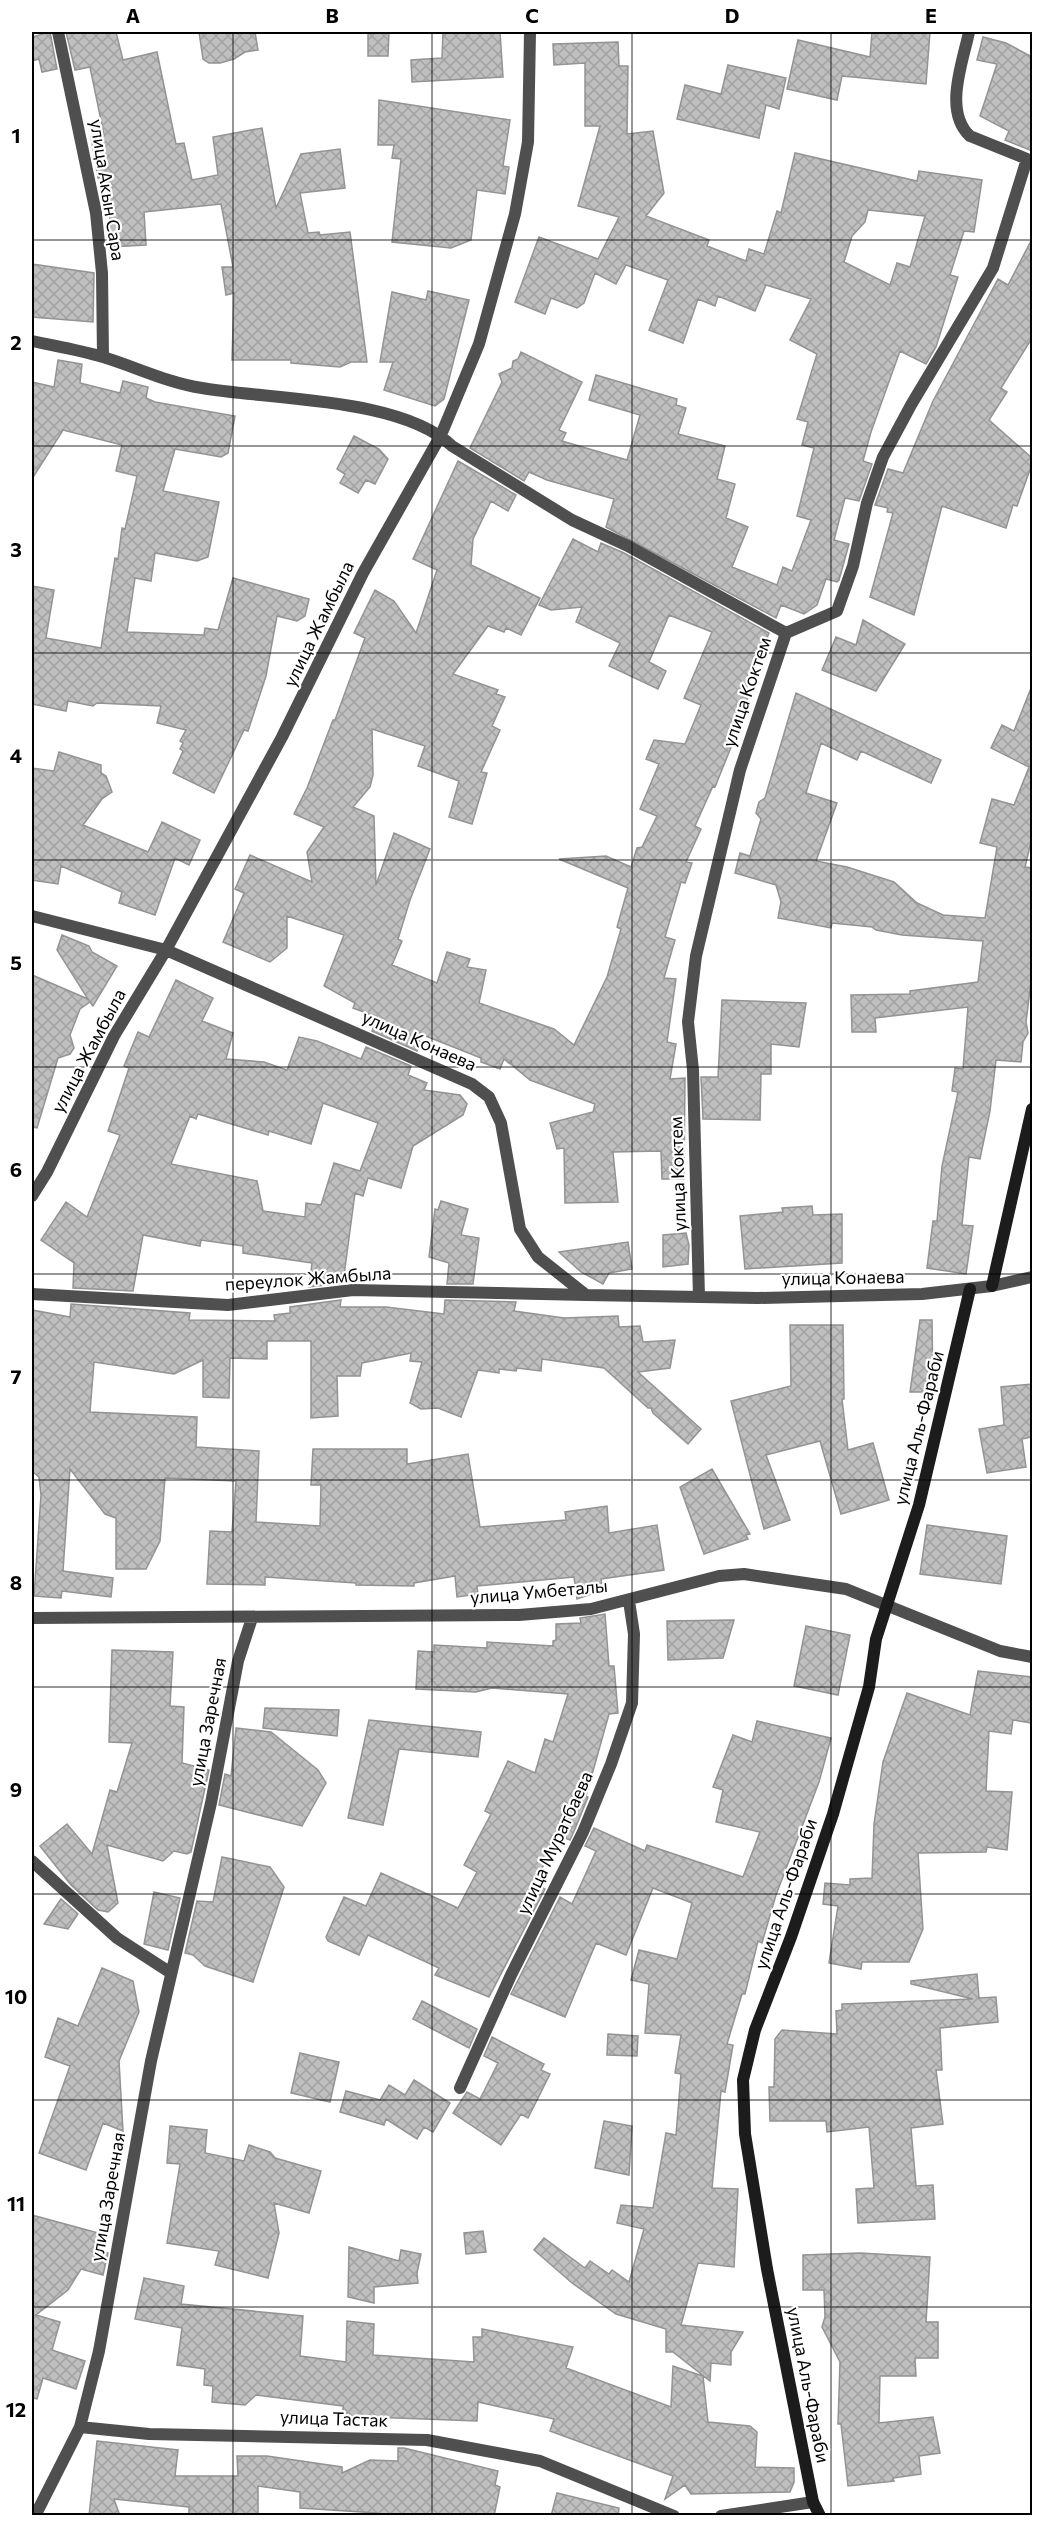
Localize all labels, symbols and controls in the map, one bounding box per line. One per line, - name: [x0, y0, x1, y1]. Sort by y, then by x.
- text: A: [126, 3, 140, 27]
- text: B: [325, 3, 339, 27]
- text: C: [525, 3, 539, 27]
- text: D: [725, 3, 739, 27]
- text: E: [925, 3, 937, 27]
- street label: улица Акын Сара: [86, 118, 130, 262]
- text: 1: [11, 123, 21, 147]
- text: 2: [10, 330, 22, 354]
- text: 3: [10, 537, 22, 561]
- street label: улица Жамбыла: [278, 557, 358, 690]
- street label: улица Коктем: [717, 634, 775, 750]
- text: 4: [10, 743, 22, 767]
- text: 5: [10, 950, 22, 974]
- street label: улица Жамбыла: [46, 985, 130, 1116]
- street label: улица Конаева: [359, 1005, 480, 1075]
- street label: улица Коктем: [664, 1116, 690, 1232]
- text: 6: [10, 1157, 22, 1181]
- street label: переулок Жамбыла: [224, 1261, 392, 1295]
- street label: улица Конаева: [781, 1265, 905, 1289]
- street label: улица Аль-Фараби: [888, 1348, 948, 1507]
- text: 7: [11, 1364, 22, 1388]
- text: 8: [10, 1570, 22, 1594]
- street label: улица Умбеталы: [469, 1574, 609, 1608]
- street label: улица Заречная: [184, 1655, 230, 1788]
- street label: улица Муратбаева: [511, 1767, 597, 1918]
- text: 9: [10, 1777, 22, 1801]
- street label: улица Аль-Фараби: [749, 1815, 821, 1972]
- text: 10: [5, 1984, 27, 2008]
- street label: улица Заречная: [85, 2130, 129, 2263]
- text: 11: [7, 2191, 25, 2215]
- street label: улица Аль-Фараби: [783, 2305, 835, 2465]
- text: 12: [6, 2397, 26, 2421]
- street label: улица Тастак: [280, 2405, 389, 2431]

